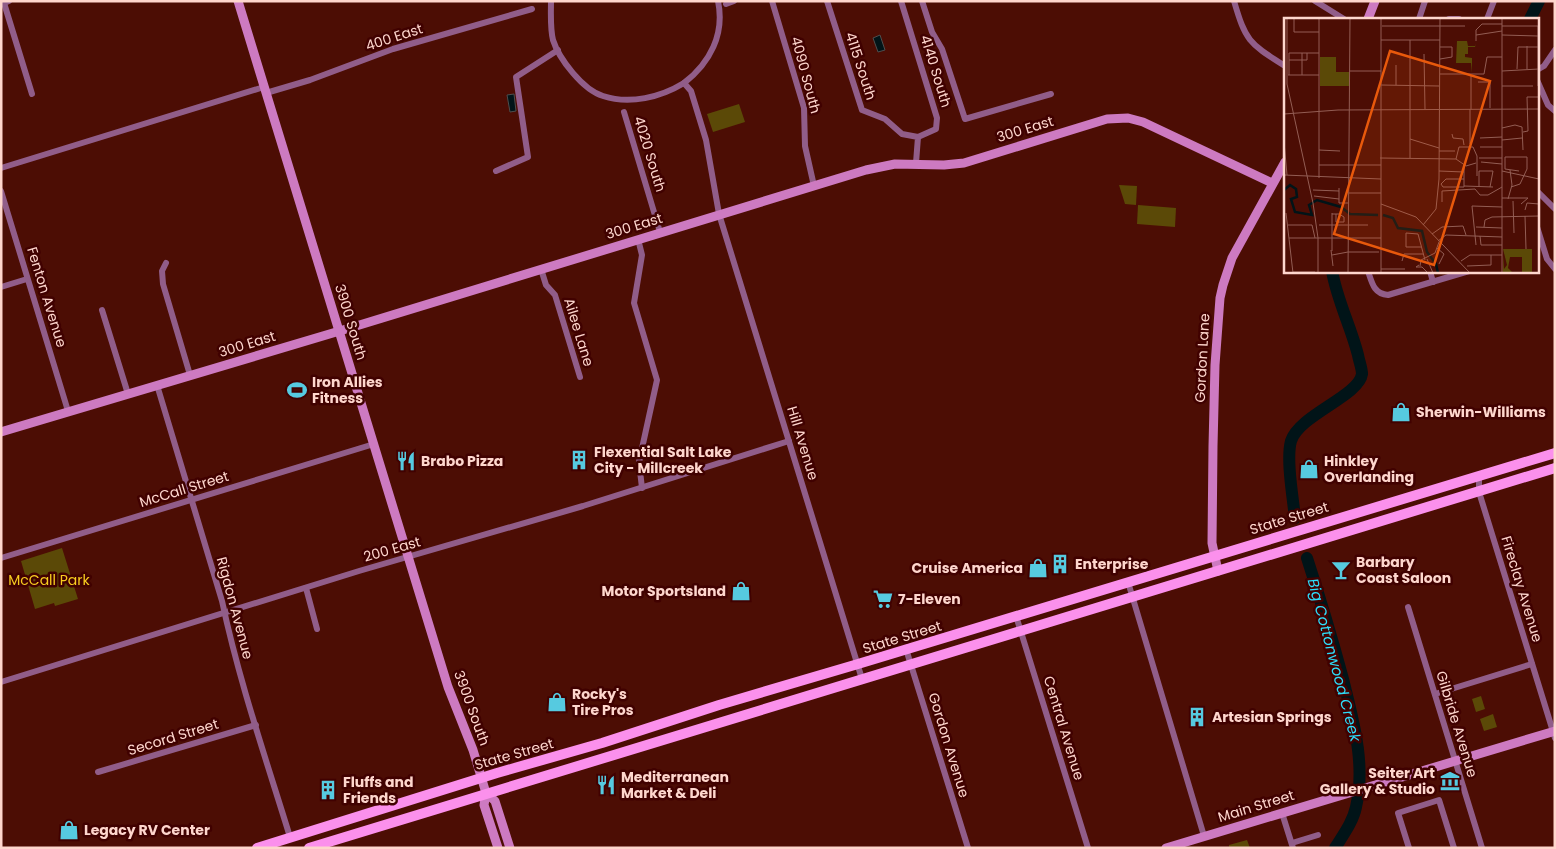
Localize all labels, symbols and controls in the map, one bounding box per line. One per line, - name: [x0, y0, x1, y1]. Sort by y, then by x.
- street label: 400 East: [363, 18, 425, 56]
- inset map: [1284, 18, 1538, 272]
- street label: 4115 South: [841, 29, 881, 103]
- street label: 4140 South: [915, 32, 957, 110]
- street label: 4090 South: [786, 34, 826, 116]
- street label: 300 East: [994, 111, 1056, 147]
- street label: 4020 South: [629, 114, 671, 194]
- street label: 300 East: [603, 208, 665, 244]
- street label: Fenton Avenue: [22, 244, 72, 350]
- street label: 3900 South: [330, 281, 372, 363]
- street label: Ailee Lane: [559, 295, 599, 369]
- street label: Gordon Lane: [1190, 313, 1214, 403]
- street label: 300 East: [216, 326, 278, 362]
- place label: Iron Allies Fitness: [312, 372, 383, 408]
- sports icon: Iron Allies Fitness: [286, 379, 308, 401]
- shop icon: Sherwin-Williams: [1390, 401, 1412, 423]
- place label: Sherwin-Williams: [1416, 402, 1546, 422]
- street label: Hill Avenue: [782, 404, 824, 483]
- place label: Flexential Salt Lake City - Millcreek: [594, 442, 732, 478]
- building icon: Flexential Salt Lake City - Millcreek: [568, 449, 590, 471]
- restaurant icon: Brabo Pizza: [395, 450, 417, 472]
- place label: Brabo Pizza: [421, 451, 503, 471]
- place label: Hinkley Overlanding: [1324, 451, 1414, 487]
- shop icon: Hinkley Overlanding: [1298, 458, 1320, 480]
- street label: McCall Street: [137, 466, 231, 512]
- street label: State Street: [1247, 497, 1331, 539]
- street label: 200 East: [361, 531, 423, 567]
- street label: Fireclay Avenue: [1496, 533, 1548, 645]
- place label: Barbary Coast Saloon: [1356, 552, 1451, 588]
- building icon: Enterprise: [1049, 553, 1071, 575]
- place label: Enterprise: [1075, 554, 1149, 574]
- street label: Rigdon Avenue: [212, 555, 258, 662]
- shop icon: Cruise America: [1027, 557, 1049, 579]
- place label: Cruise America: [912, 558, 1023, 578]
- bar icon: Barbary Coast Saloon: [1330, 559, 1352, 581]
- park label: McCall Park: [8, 570, 91, 590]
- water label: Big Cottonwood Creek: [1303, 576, 1367, 745]
- shop icon: Motor Sportsland: [730, 580, 752, 602]
- place label: Motor Sportsland: [602, 581, 726, 601]
- supermarket icon: 7-Eleven: [872, 588, 894, 610]
- place label: 7-Eleven: [898, 589, 961, 609]
- street label: State Street: [860, 616, 944, 658]
- street label: 3900 South: [449, 668, 495, 748]
- street label: Gilbride Avenue: [1431, 668, 1483, 780]
- street label: Central Avenue: [1039, 673, 1089, 783]
- place label: Rocky's Tire Pros: [572, 684, 634, 720]
- street label: Gordon Avenue: [924, 690, 975, 800]
- shop icon: Rocky's Tire Pros: [546, 691, 568, 713]
- building icon: Artesian Springs: [1186, 706, 1208, 728]
- place label: Artesian Springs: [1212, 707, 1332, 727]
- street label: Secord Street: [125, 714, 221, 760]
- street label: State Street: [472, 733, 556, 775]
- place label: Seiter Art Gallery & Studio: [1320, 763, 1435, 799]
- place label: Mediterranean Market & Deli: [621, 767, 729, 803]
- museum icon: Seiter Art Gallery & Studio: [1439, 770, 1461, 792]
- place label: Fluffs and Friends: [343, 772, 414, 808]
- restaurant icon: Mediterranean Market & Deli: [595, 774, 617, 796]
- building icon: Fluffs and Friends: [317, 779, 339, 801]
- street label: Main Street: [1215, 785, 1297, 827]
- shop icon: Legacy RV Center: [58, 819, 80, 841]
- place label: Legacy RV Center: [84, 820, 210, 840]

